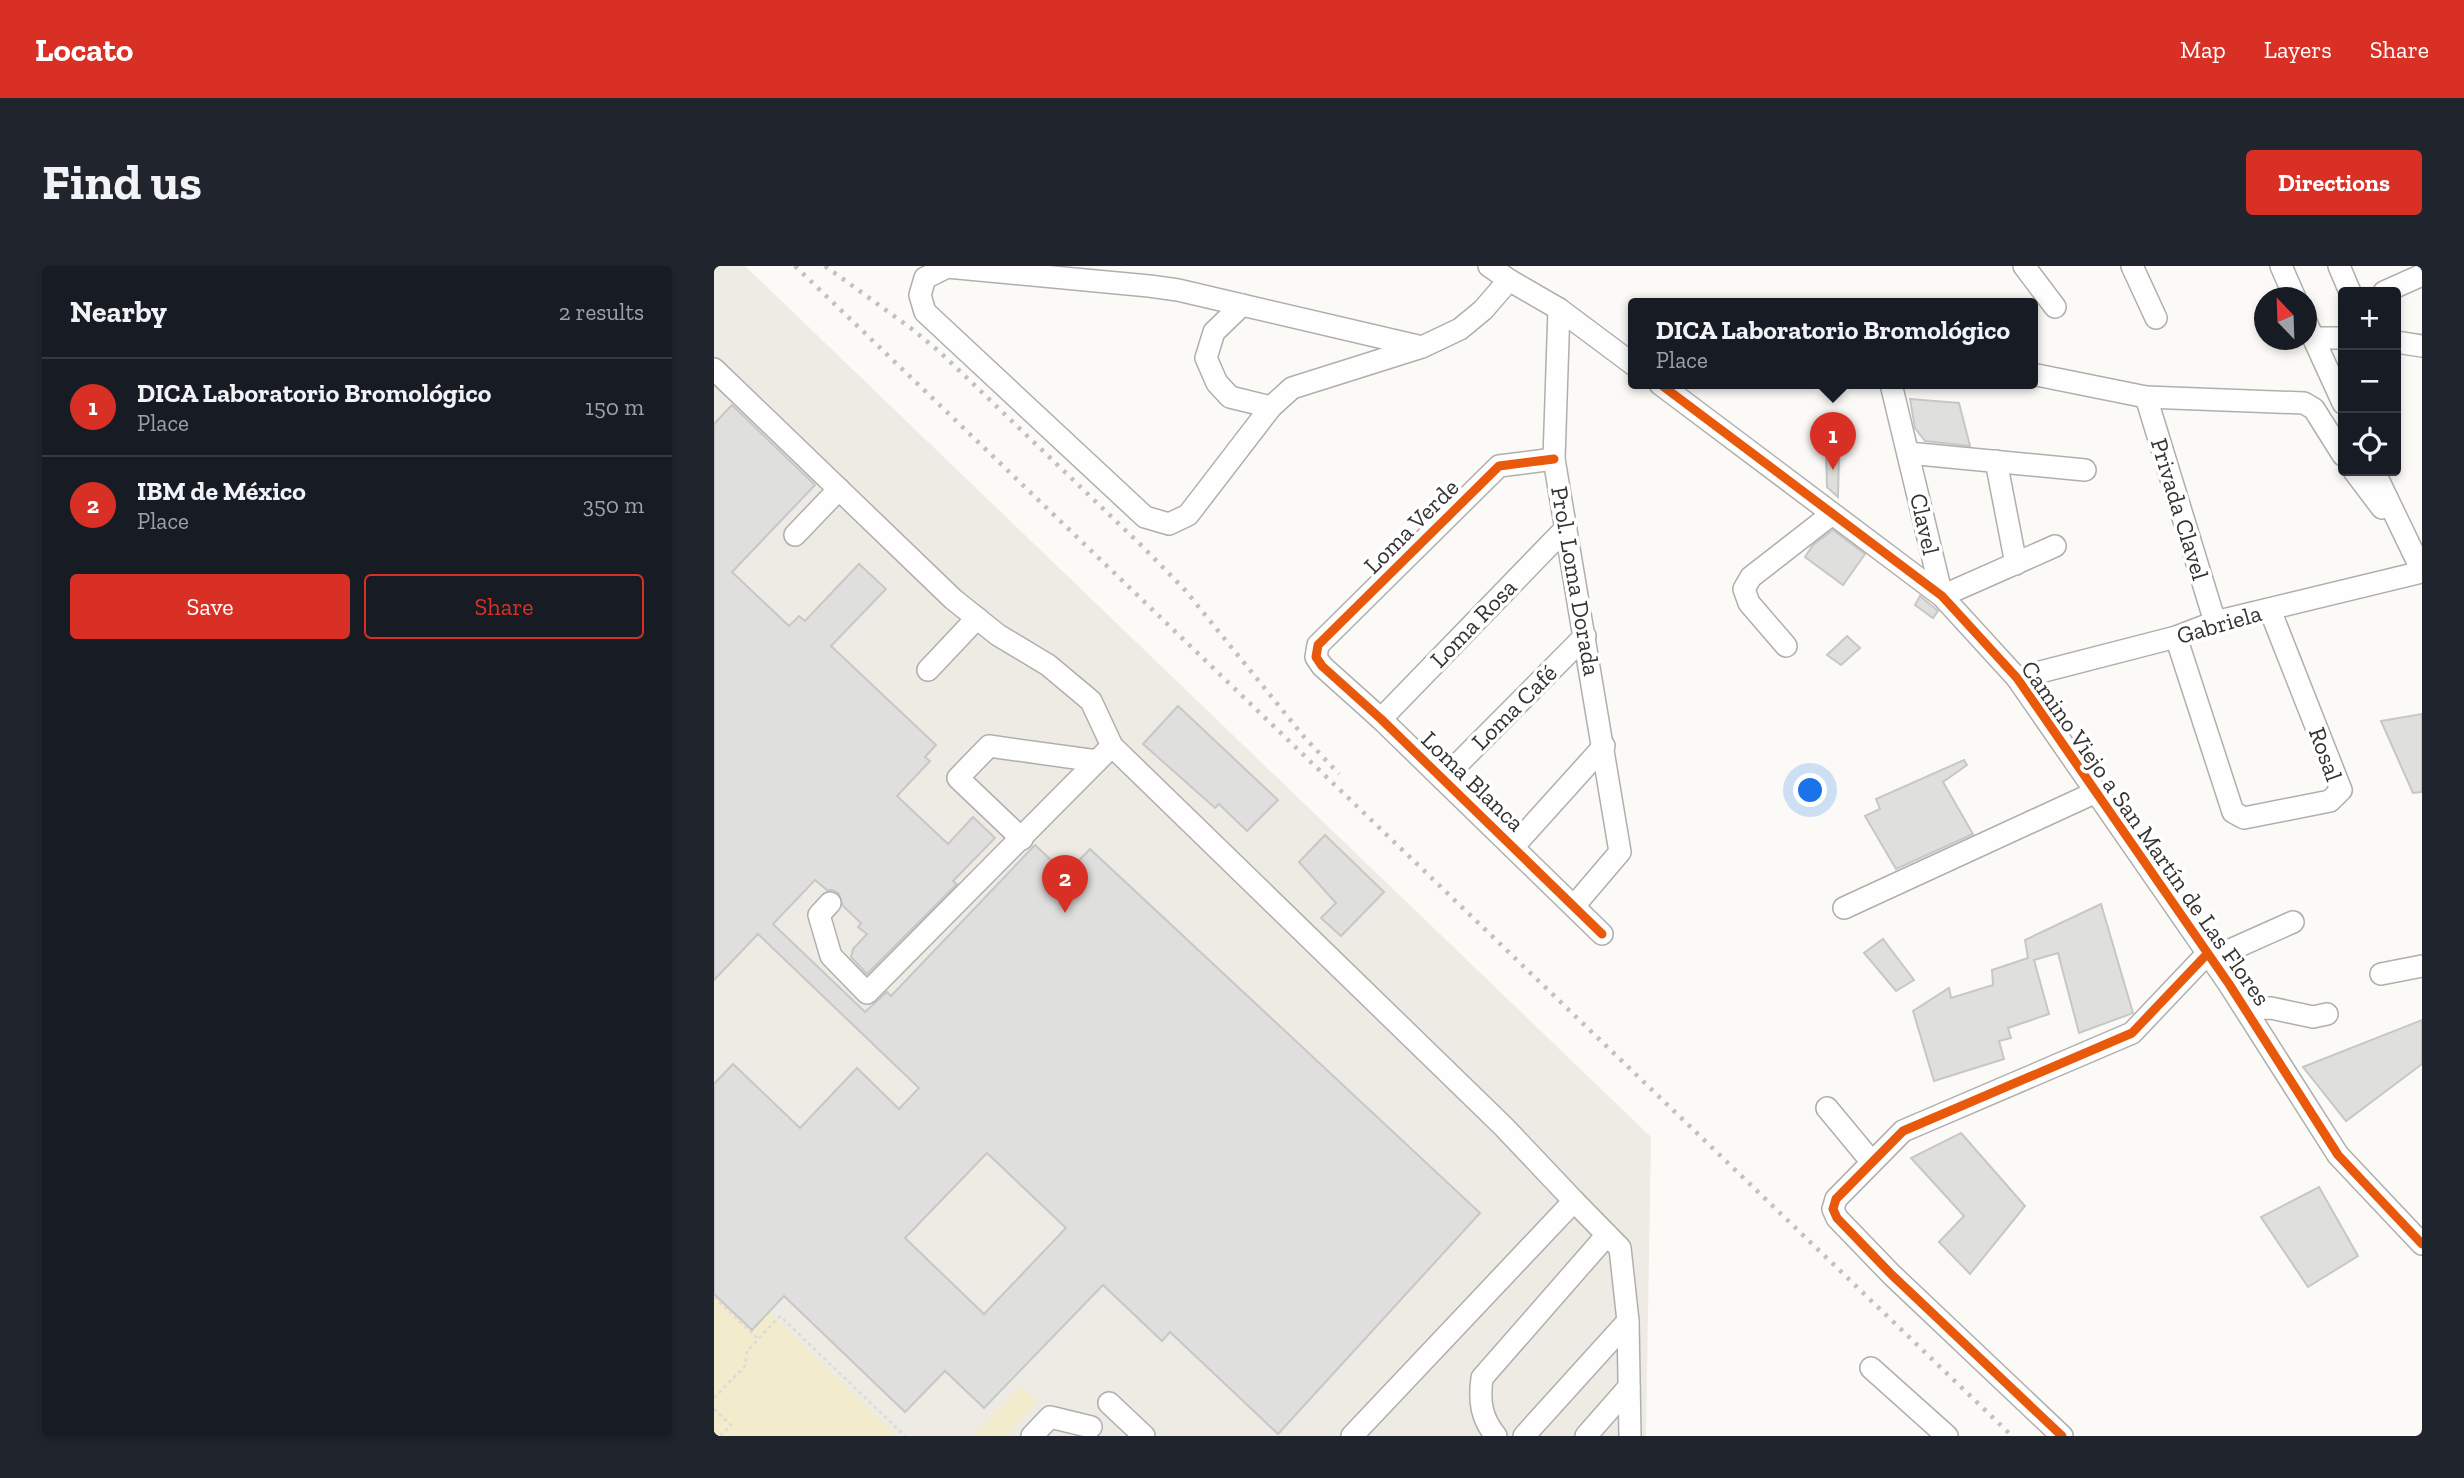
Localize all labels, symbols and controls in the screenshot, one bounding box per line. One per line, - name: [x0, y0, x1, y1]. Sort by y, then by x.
- text: Locato: [35, 30, 133, 69]
- text: Map: [2180, 35, 2226, 64]
- text: Layers: [2264, 35, 2332, 64]
- text: Share: [2370, 35, 2429, 64]
- button: Directions: [2246, 150, 2422, 215]
- text: Find us: [42, 153, 202, 212]
- north arrow: [2254, 287, 2317, 350]
- map controls: [2338, 287, 2401, 476]
- button: +: [2338, 287, 2401, 350]
- text: Nearby: [70, 294, 167, 330]
- text: 2 results: [559, 298, 644, 326]
- popup: [1628, 298, 2038, 389]
- text: DICA Laboratorio Bromológico: [1656, 314, 2010, 346]
- text: Place: [1656, 346, 1708, 374]
- button: −: [2338, 350, 2401, 413]
- text: DICA Laboratorio Bromológico: [137, 377, 491, 409]
- text: 1: [88, 393, 98, 421]
- text: 150 m: [585, 393, 644, 421]
- text: Place: [137, 409, 189, 437]
- pin: 1: [1810, 412, 1856, 470]
- button: locate: [2338, 413, 2401, 476]
- street label: Privada Clavel: [2145, 435, 2215, 583]
- street label: Loma Verde: [1358, 473, 1464, 579]
- text: IBM de México: [137, 475, 306, 507]
- street label: Prol. Loma Dorada: [1545, 484, 1607, 678]
- street label: Clavel: [1904, 490, 1946, 558]
- text: 2: [87, 491, 99, 519]
- text: 350 m: [583, 491, 644, 519]
- text: Place: [137, 507, 189, 535]
- street label: Loma Rosa: [1424, 572, 1523, 673]
- button: Save: [70, 574, 350, 639]
- button: Share: [364, 574, 644, 639]
- street label: Gabriela: [2173, 598, 2265, 650]
- street label: Camino Viejo a San Martín de Las Flores: [2015, 655, 2277, 1011]
- street label: Loma Café: [1465, 658, 1563, 756]
- street label: Rosal: [2303, 723, 2349, 785]
- street label: Loma Blanca: [1415, 725, 1531, 838]
- your location: [1793, 773, 1827, 807]
- pin: 2: [1042, 855, 1088, 913]

